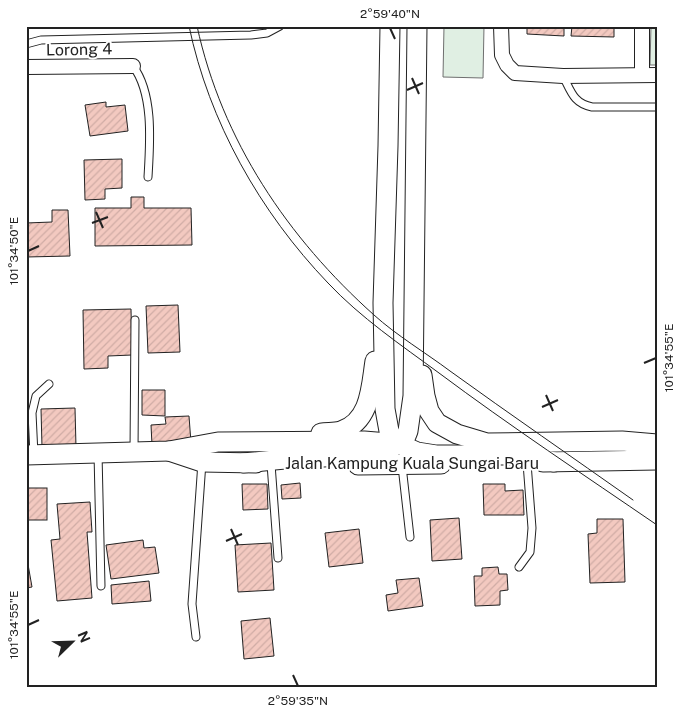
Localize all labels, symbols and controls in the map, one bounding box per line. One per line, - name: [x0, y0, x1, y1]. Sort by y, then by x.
- text: 2°59'40"N: [360, 7, 420, 21]
- street label: Lorong 4: [46, 39, 112, 60]
- text: 101°34'50"E: [7, 217, 21, 285]
- text: 101°34'55"E: [662, 324, 676, 392]
- street label: Jalan Kampung Kuala Sungai Baru: [285, 454, 539, 473]
- text: 101°34'55"E: [7, 591, 21, 659]
- north arrow: [48, 616, 98, 666]
- text: N: [74, 629, 93, 645]
- text: 2°59'35"N: [268, 694, 328, 708]

